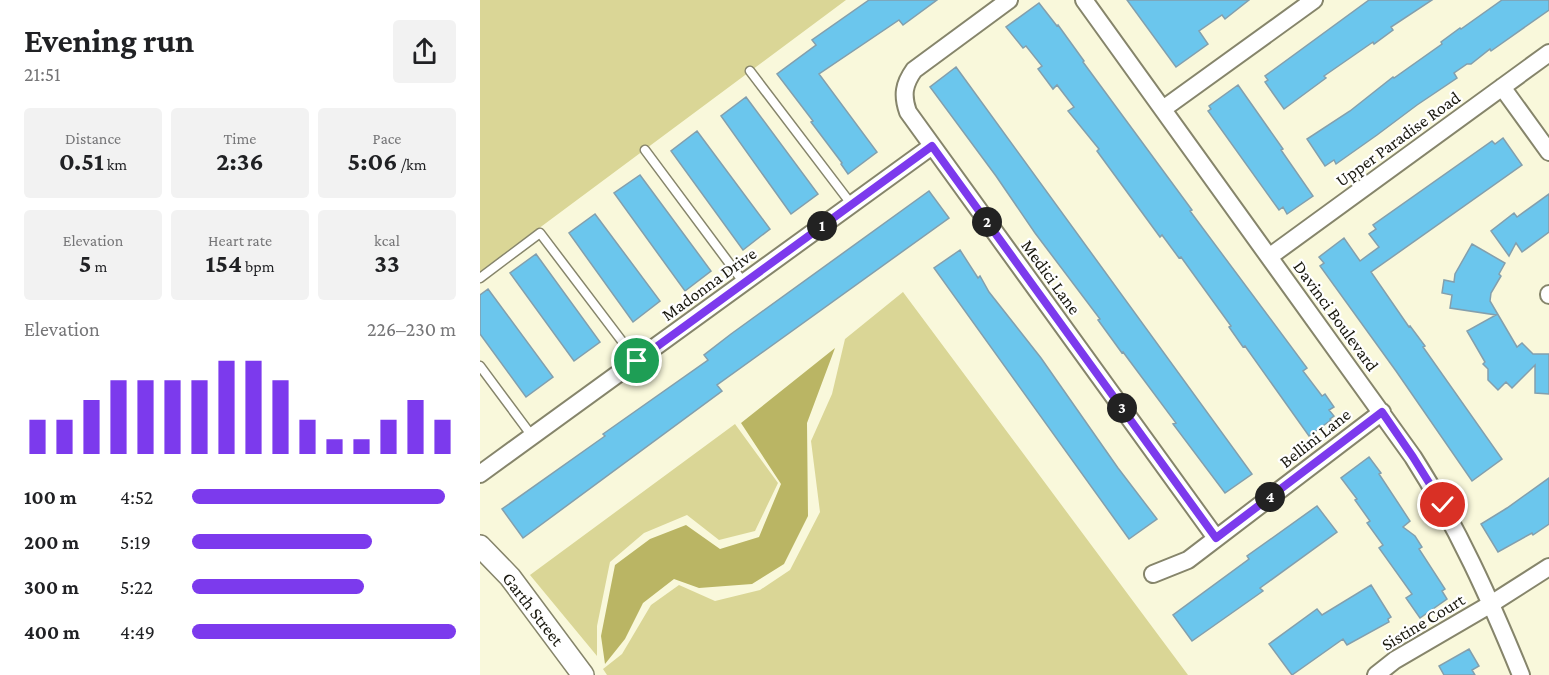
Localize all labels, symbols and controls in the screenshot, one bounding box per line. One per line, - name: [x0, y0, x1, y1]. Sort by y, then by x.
- button: share: [393, 20, 456, 83]
- text: Evening run: [24, 22, 194, 59]
- text: 21:51: [24, 63, 61, 85]
- street label: Upper Paradise Road: [1332, 87, 1464, 191]
- text: Distance: [65, 130, 121, 147]
- text: Time: [224, 130, 256, 147]
- text: Pace: [373, 130, 401, 147]
- text: 0.51: [59, 147, 104, 176]
- text: 2:36: [216, 147, 264, 176]
- text: 5:06: [347, 147, 397, 176]
- text: km: [104, 156, 127, 173]
- text: /km: [397, 156, 427, 173]
- pin: 2: [972, 207, 1002, 237]
- pin: 1: [807, 211, 837, 241]
- text: 2: [983, 213, 991, 230]
- text: 1: [819, 217, 825, 234]
- text: Elevation: [63, 232, 123, 249]
- text: Heart rate: [208, 232, 272, 249]
- text: kcal: [374, 232, 400, 249]
- street label: Medici Lane: [1017, 236, 1085, 318]
- street label: Madonna Drive: [658, 243, 760, 325]
- text: 5: [79, 249, 91, 278]
- text: 154: [206, 249, 242, 278]
- text: 33: [374, 249, 400, 278]
- street label: Davinci Boulevard: [1289, 257, 1383, 375]
- text: m: [91, 258, 107, 275]
- text: bpm: [242, 258, 274, 275]
- text: Elevation: [24, 318, 100, 340]
- text: 226–230 m: [367, 318, 456, 340]
- pin: [611, 335, 662, 386]
- icon: arrive: [620, 344, 653, 377]
- pin: 3: [1107, 393, 1137, 423]
- text: 3: [1118, 399, 1126, 416]
- street label: Bellini Lane: [1276, 404, 1355, 472]
- pin: [1417, 479, 1468, 530]
- pin: 4: [1255, 482, 1285, 512]
- text: 100 m: [24, 486, 77, 508]
- text: 4:52: [120, 486, 153, 508]
- text: 4: [1266, 488, 1274, 505]
- icon: check: [1426, 488, 1459, 521]
- text: 200 m: [24, 531, 79, 553]
- text: 5:19: [120, 531, 151, 553]
- street label: Garth Street: [498, 568, 568, 650]
- text: 300 m: [24, 576, 79, 598]
- text: 5:22: [120, 576, 153, 598]
- street label: Sistine Court: [1378, 589, 1469, 655]
- text: 400 m: [24, 621, 80, 643]
- text: 4:49: [120, 621, 155, 643]

